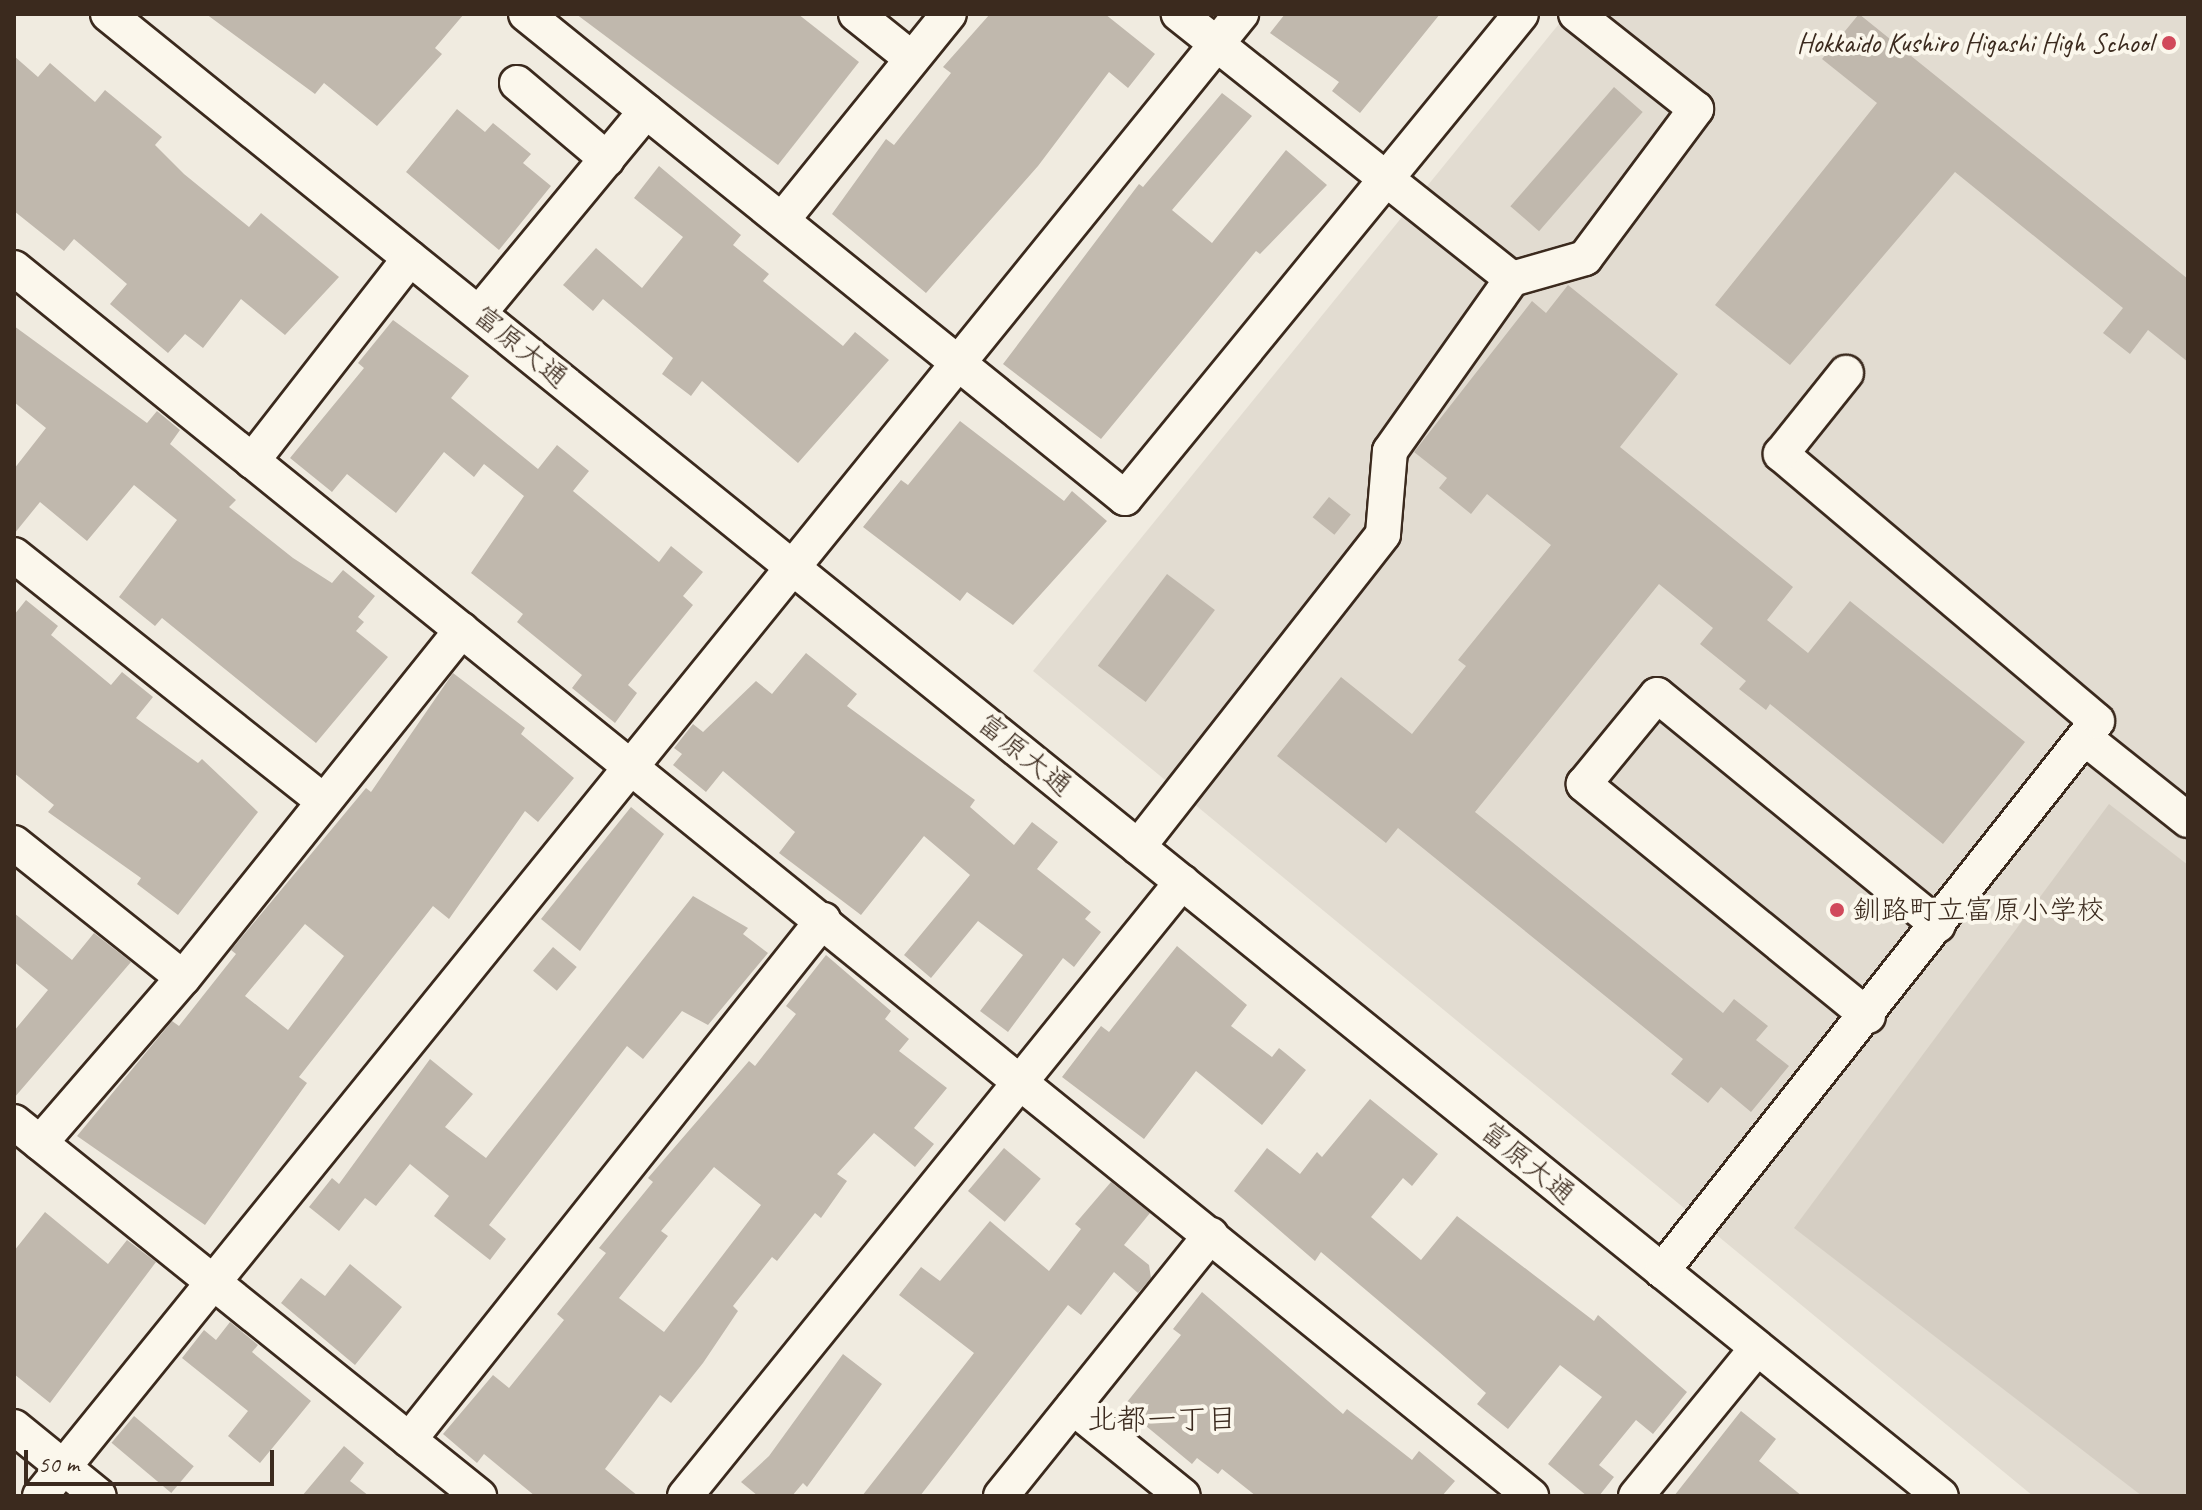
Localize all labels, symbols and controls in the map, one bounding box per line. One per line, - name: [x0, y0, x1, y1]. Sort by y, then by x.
- place label: Hokkaido Kushiro Higashi High School: [1798, 26, 2153, 60]
- marker: Hokkaido Kushiro Higashi High School: [2160, 34, 2178, 52]
- street label: 富原大通: [467, 299, 575, 395]
- street label: 富原大通: [971, 707, 1079, 803]
- place label: 釧路町立富原小学校: [1853, 893, 2105, 927]
- marker: 釧路町立富原小学校: [1828, 901, 1846, 919]
- street label: 富原大通: [1474, 1115, 1582, 1211]
- district label: 北都一丁目: [1087, 1401, 1237, 1437]
- scale bar: [28, 1434, 278, 1484]
- text: 50 m: [38, 1449, 79, 1479]

